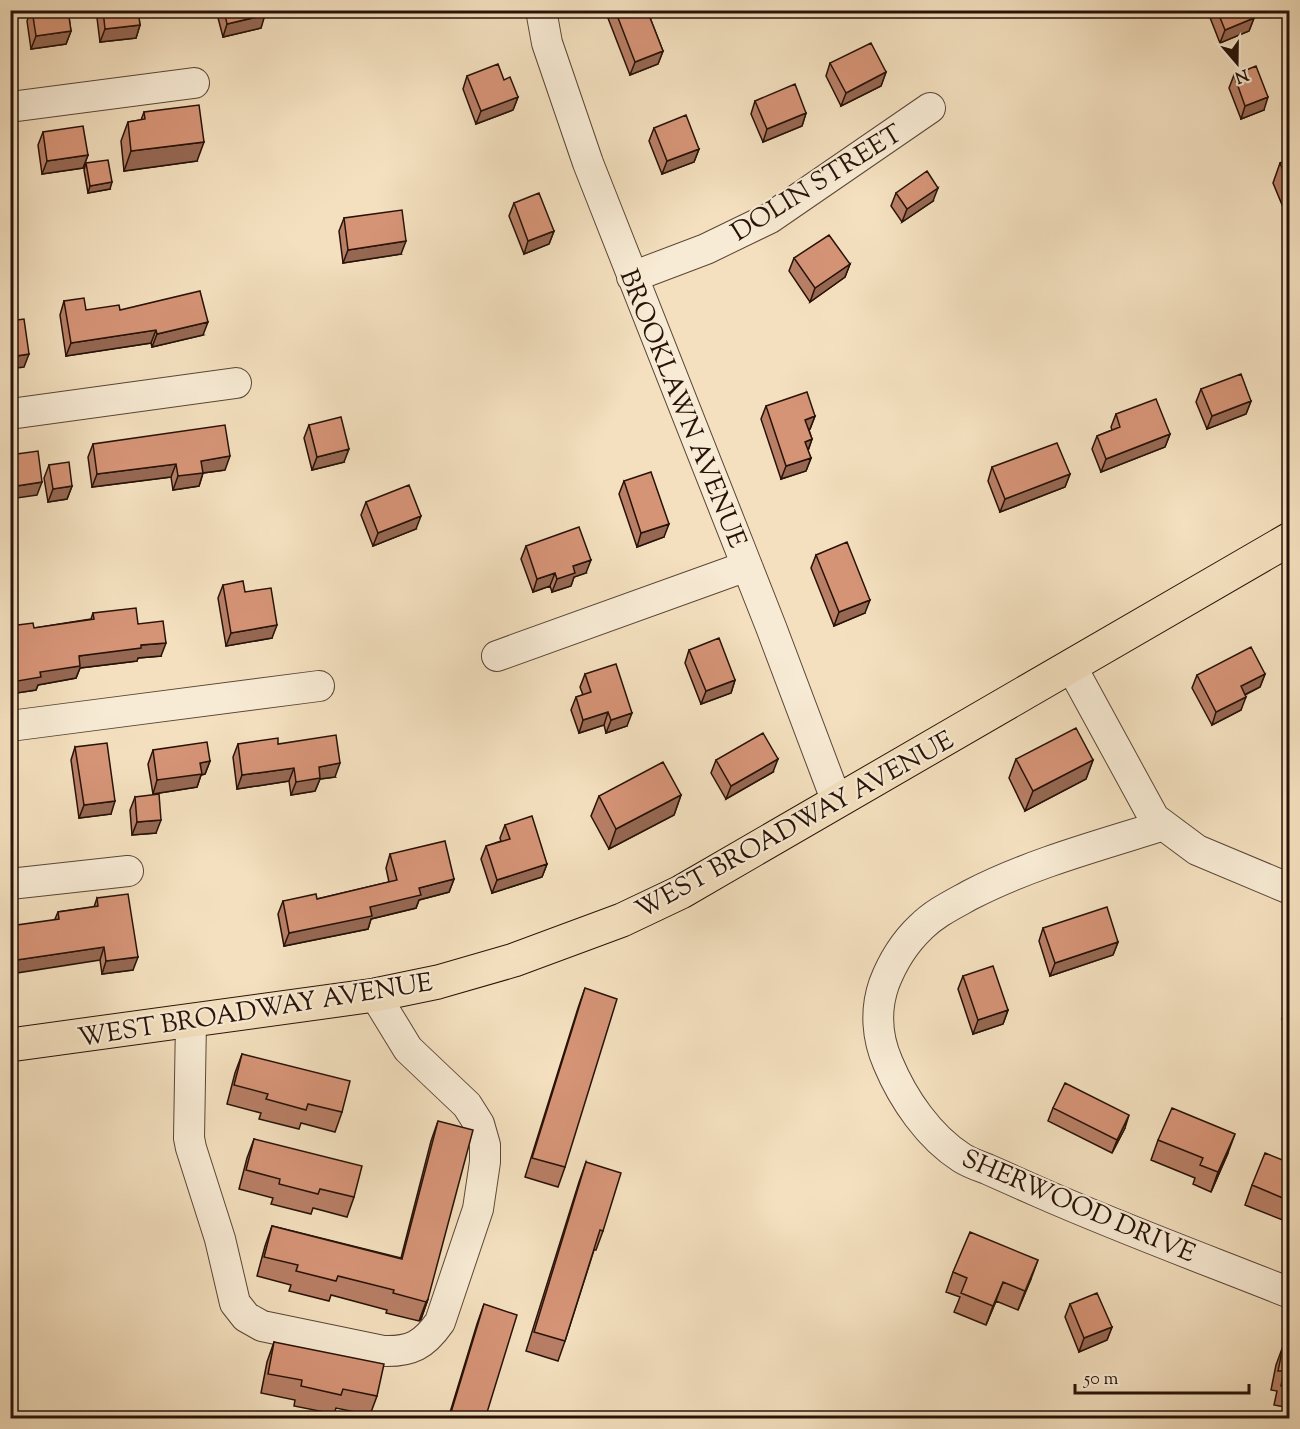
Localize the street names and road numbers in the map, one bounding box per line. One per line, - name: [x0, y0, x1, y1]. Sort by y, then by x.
- street label: DOLIN STREET: [725, 117, 910, 252]
- street label: BROOKLAWN AVENUE: [609, 264, 755, 554]
- street label: WEST BROADWAY AVENUE: [629, 723, 961, 929]
- street label: WEST BROADWAY AVENUE: [75, 965, 436, 1058]
- street label: SHERWOOD DRIVE: [956, 1141, 1201, 1273]

